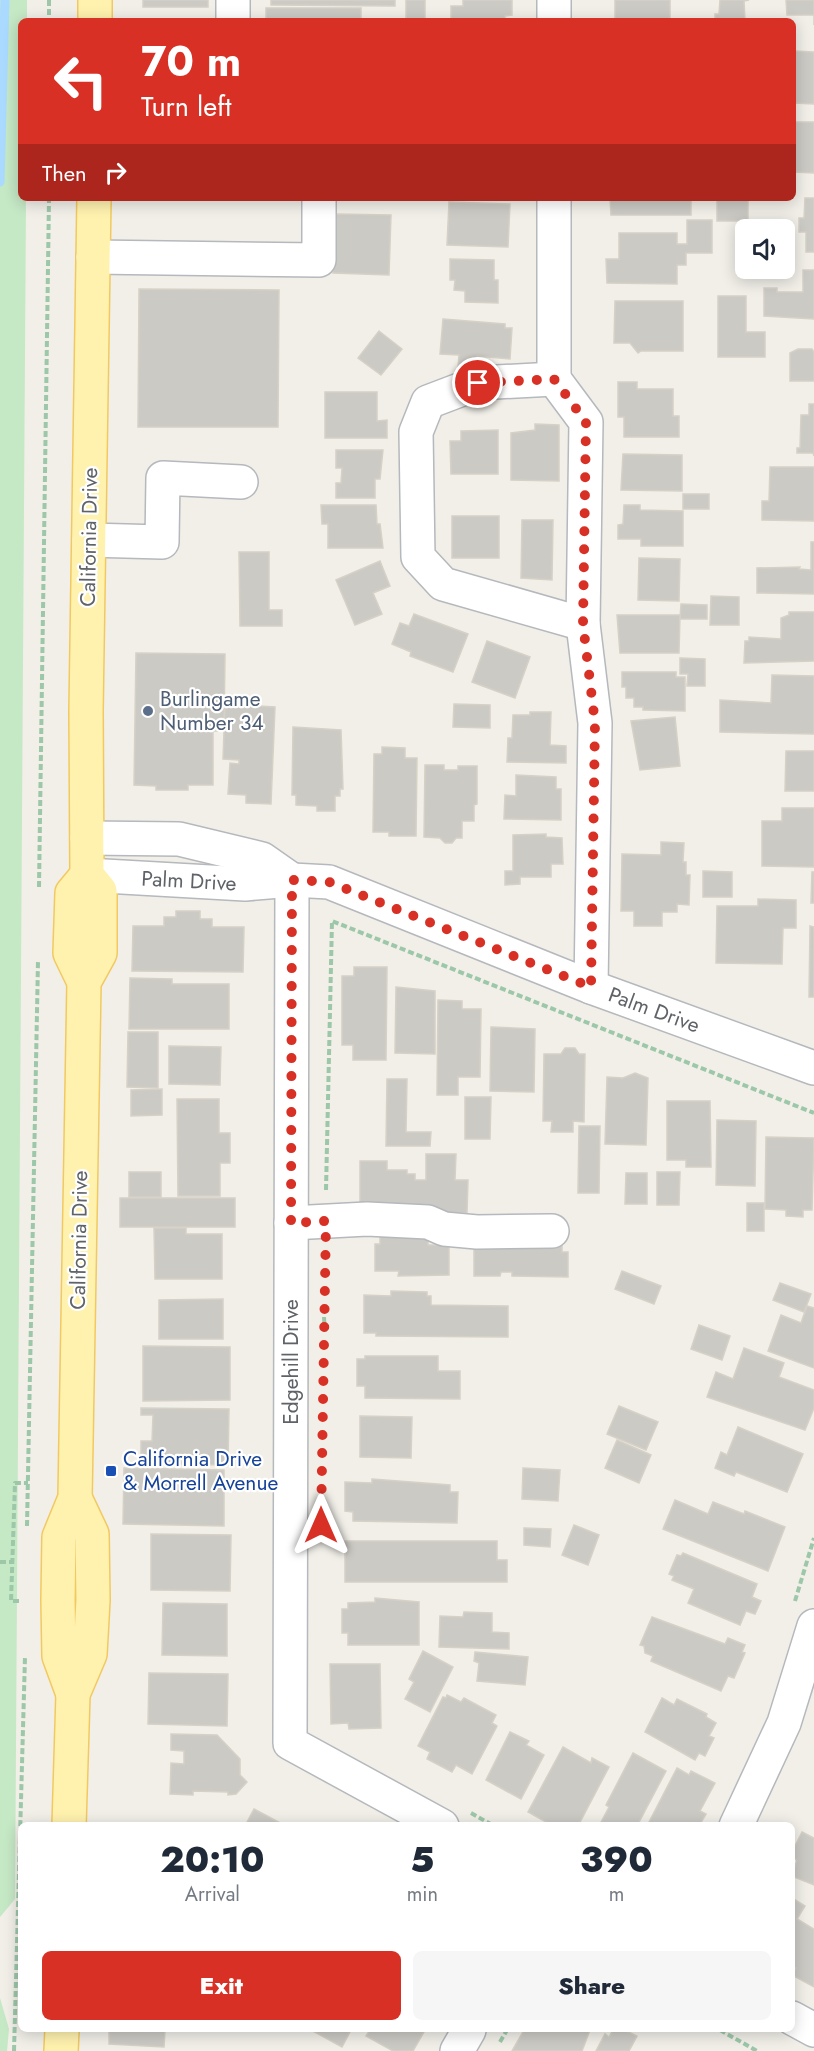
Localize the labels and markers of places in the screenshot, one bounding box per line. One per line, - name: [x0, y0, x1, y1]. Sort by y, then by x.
- pin: [452, 357, 503, 408]
- place label: Burlingame Number 34: [160, 684, 264, 738]
- marker: Burlingame Number 34: [141, 704, 155, 718]
- place label: California Drive & Morrell Avenue: [123, 1444, 278, 1498]
- marker: California Drive & Morrell Avenue: [104, 1464, 118, 1478]

